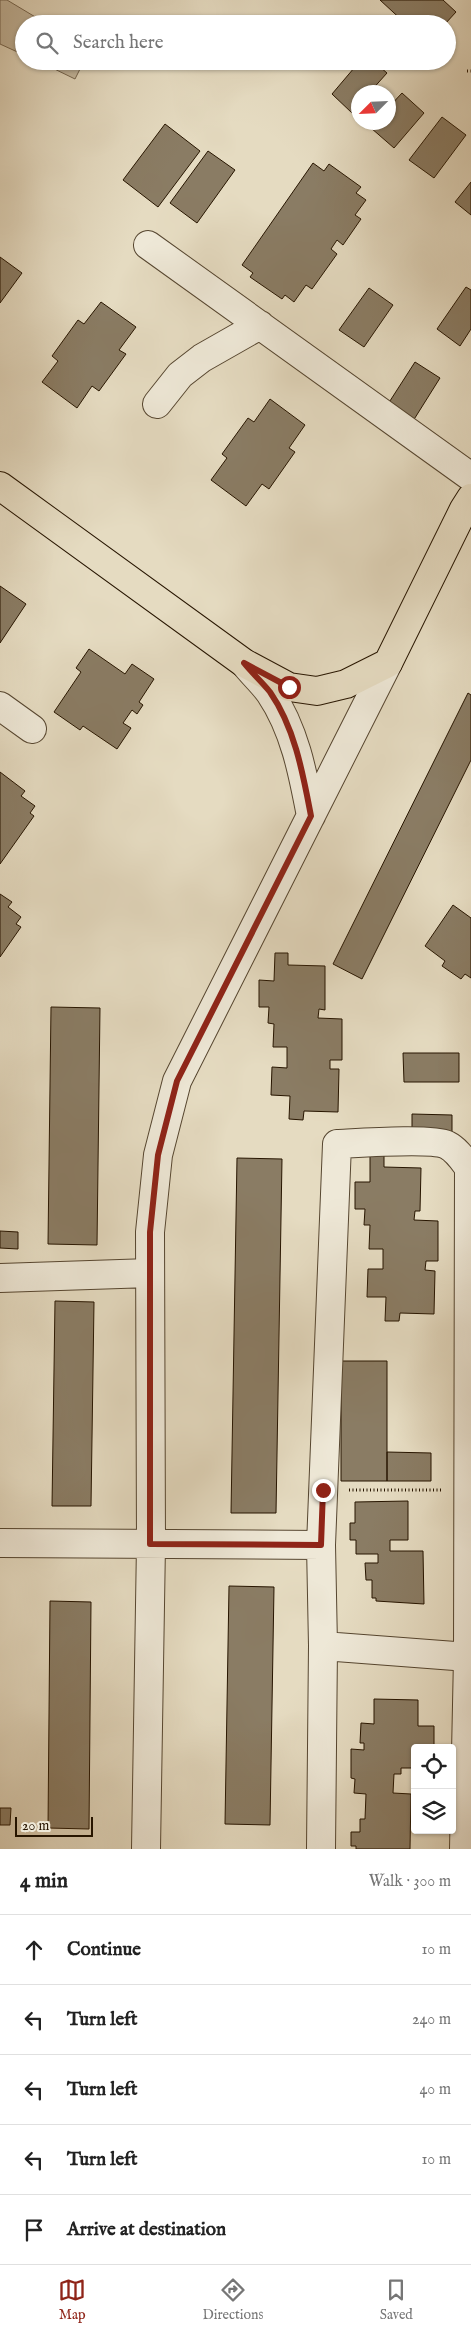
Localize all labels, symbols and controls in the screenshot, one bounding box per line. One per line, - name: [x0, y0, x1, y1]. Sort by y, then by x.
- search box: [15, 15, 456, 70]
- icon: search: [33, 29, 61, 57]
- text: Search here: [73, 31, 164, 55]
- north arrow: [351, 85, 396, 130]
- route start: [278, 676, 301, 699]
- route end: [312, 1479, 335, 1502]
- map controls: [411, 1744, 456, 1834]
- button: locate: [411, 1744, 456, 1789]
- button: layers: [411, 1789, 456, 1834]
- scale bar: [15, 1814, 92, 1837]
- text: 20 m: [22, 1817, 49, 1835]
- text: 4 min: [20, 1868, 68, 1895]
- text: Walk · 300 m: [369, 1872, 451, 1892]
- icon: ahead: [20, 1936, 48, 1964]
- text: Continue: [67, 1938, 141, 1962]
- text: 10 m: [421, 1940, 451, 1960]
- icon: left: [20, 2006, 48, 2034]
- text: Turn left: [67, 2008, 138, 2032]
- text: 240 m: [412, 2010, 451, 2030]
- icon: left: [20, 2076, 48, 2104]
- text: Turn left: [67, 2078, 138, 2102]
- text: 40 m: [419, 2080, 451, 2100]
- icon: left: [20, 2146, 48, 2174]
- text: Turn left: [67, 2148, 138, 2172]
- text: 10 m: [421, 2150, 451, 2170]
- icon: arrive: [20, 2216, 48, 2244]
- text: Arrive at destination: [67, 2218, 226, 2242]
- tab: Map: [58, 2276, 86, 2324]
- tab: Directions: [202, 2276, 263, 2324]
- tab: Saved: [380, 2276, 413, 2324]

